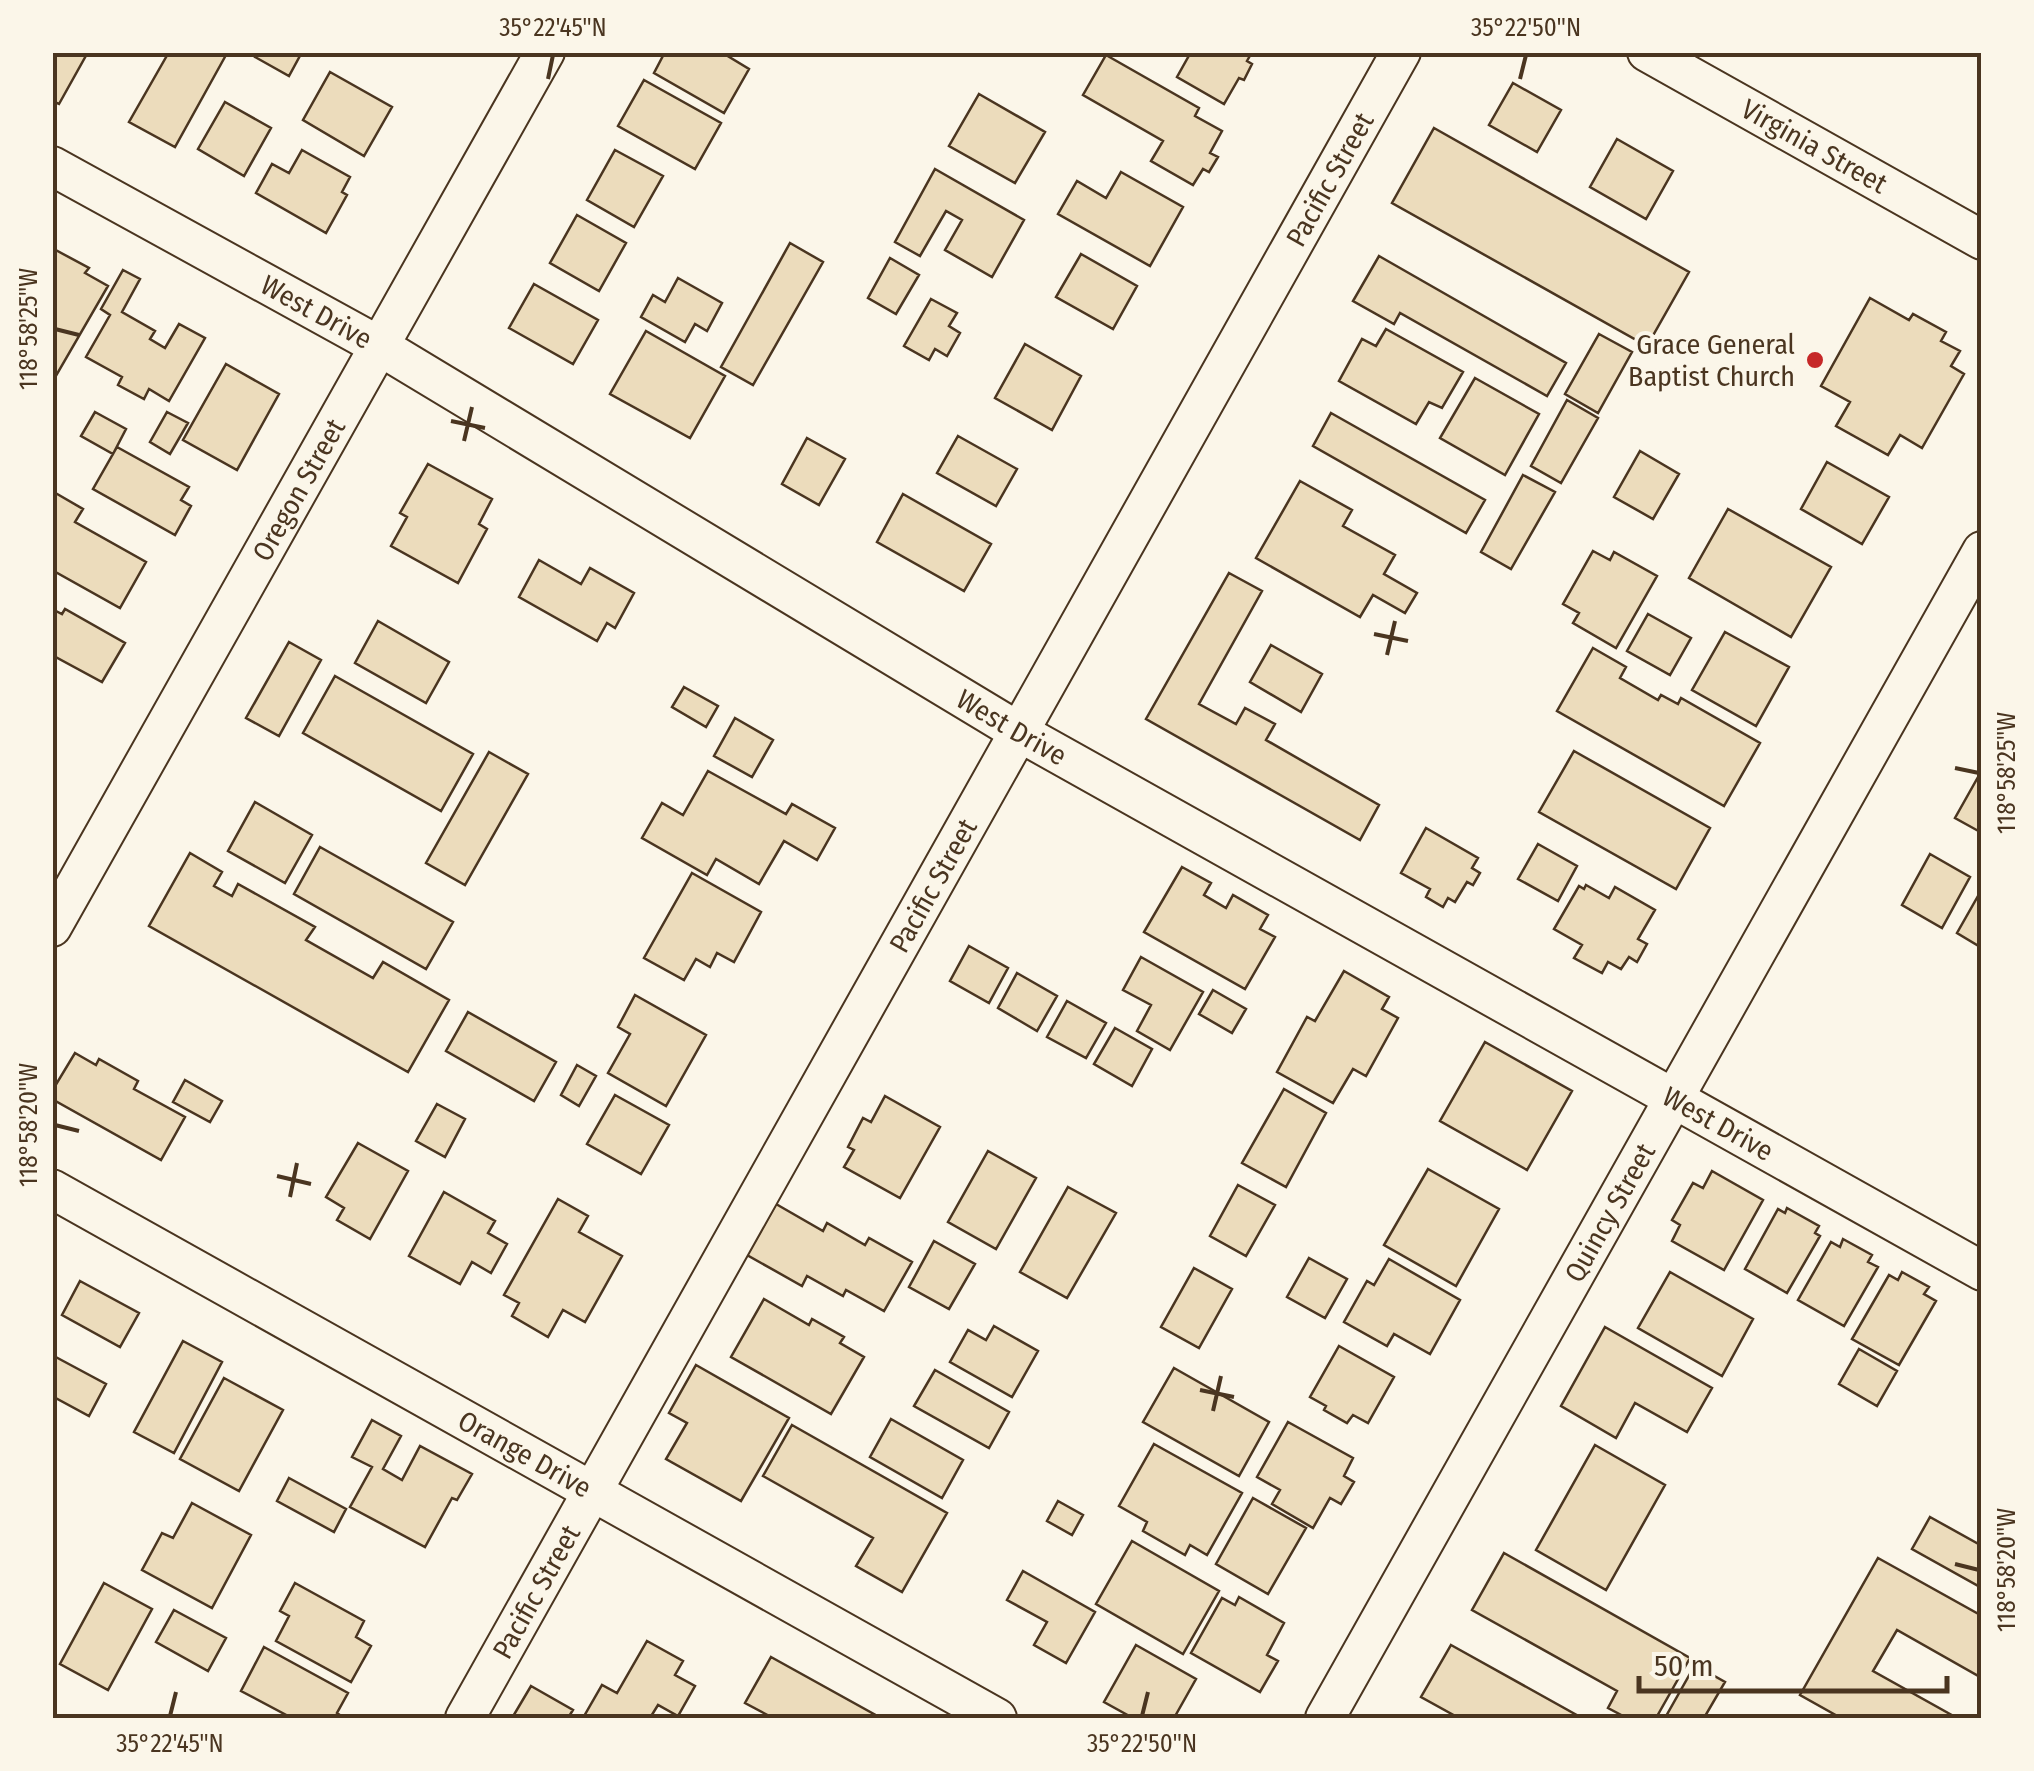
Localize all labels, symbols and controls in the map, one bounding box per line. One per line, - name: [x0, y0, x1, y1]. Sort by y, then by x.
- text: 35°22'45"N: [499, 13, 607, 43]
- text: 35°22'50"N: [1471, 13, 1581, 43]
- street label: Virginia Street: [1735, 92, 1894, 201]
- street label: Pacific Street: [1279, 106, 1381, 252]
- text: 118°58'25"W: [14, 268, 44, 390]
- street label: West Drive: [255, 268, 378, 356]
- place label: Grace General Baptist Church: [1628, 328, 1795, 393]
- marker: Grace General Baptist Church: [1804, 349, 1826, 371]
- street label: Oregon Street: [246, 412, 352, 567]
- street label: West Drive: [951, 682, 1072, 772]
- text: 118°58'25"W: [1992, 712, 2022, 834]
- street label: Pacific Street: [883, 812, 984, 958]
- text: 118°58'20"W: [14, 1063, 44, 1187]
- street label: West Drive: [1657, 1080, 1779, 1168]
- street label: Quincy Street: [1558, 1137, 1663, 1288]
- street label: Orange Drive: [452, 1404, 597, 1505]
- text: 118°58'20"W: [1992, 1508, 2022, 1632]
- street label: Pacific Street: [486, 1518, 588, 1664]
- scale bar: [1639, 1631, 1946, 1693]
- text: 50 m: [1654, 1648, 1714, 1684]
- text: 35°22'45"N: [116, 1729, 224, 1759]
- text: 35°22'50"N: [1087, 1729, 1197, 1759]

